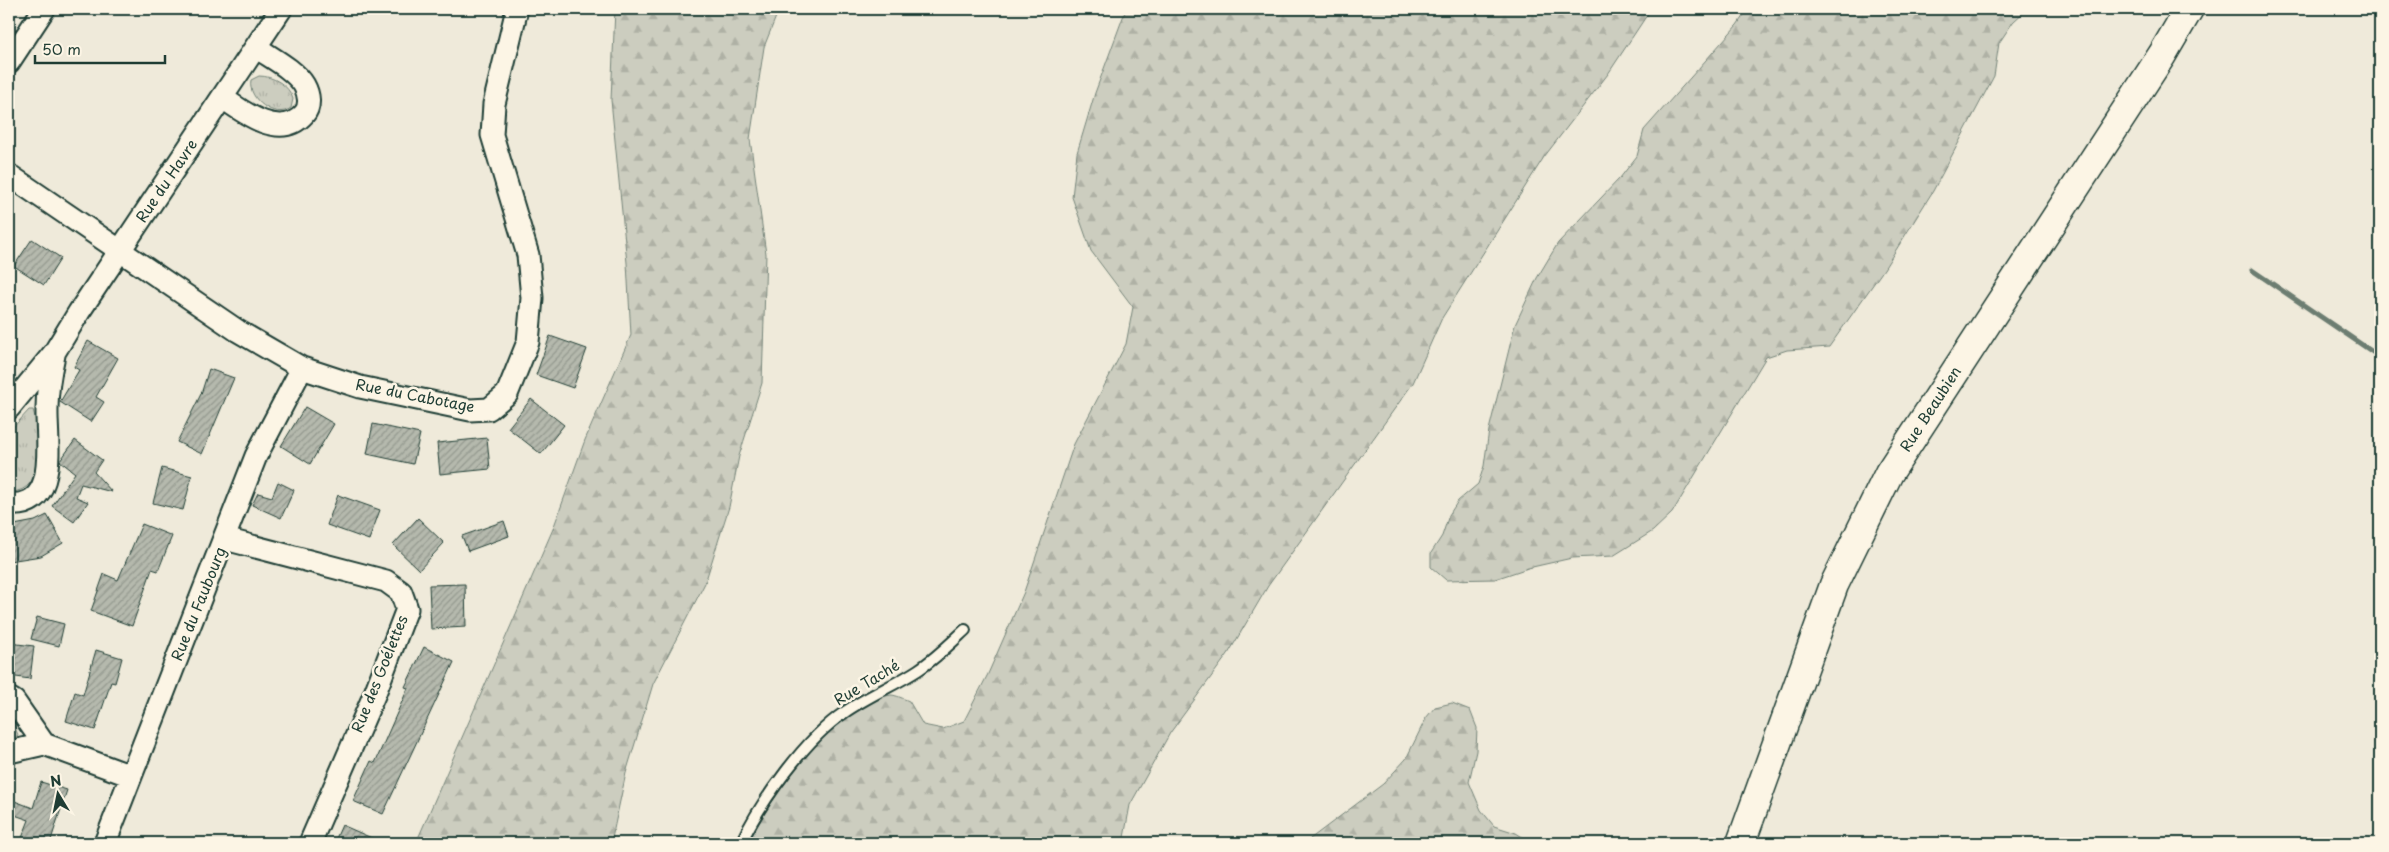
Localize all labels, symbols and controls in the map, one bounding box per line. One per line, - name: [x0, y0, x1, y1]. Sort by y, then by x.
- scale bar: [35, 32, 165, 64]
- text: 50 m: [42, 37, 81, 60]
- street label: Rue du Havre: [129, 134, 202, 226]
- street label: Rue Beaubien: [1893, 361, 1966, 456]
- street label: Rue du Cabotage: [354, 372, 477, 417]
- street label: Rue du Faubourg: [164, 543, 231, 664]
- street label: Rue des Goélettes: [345, 611, 413, 736]
- street label: Rue Taché: [829, 653, 903, 710]
- text: N: [48, 769, 63, 792]
- north arrow: [32, 770, 82, 820]

